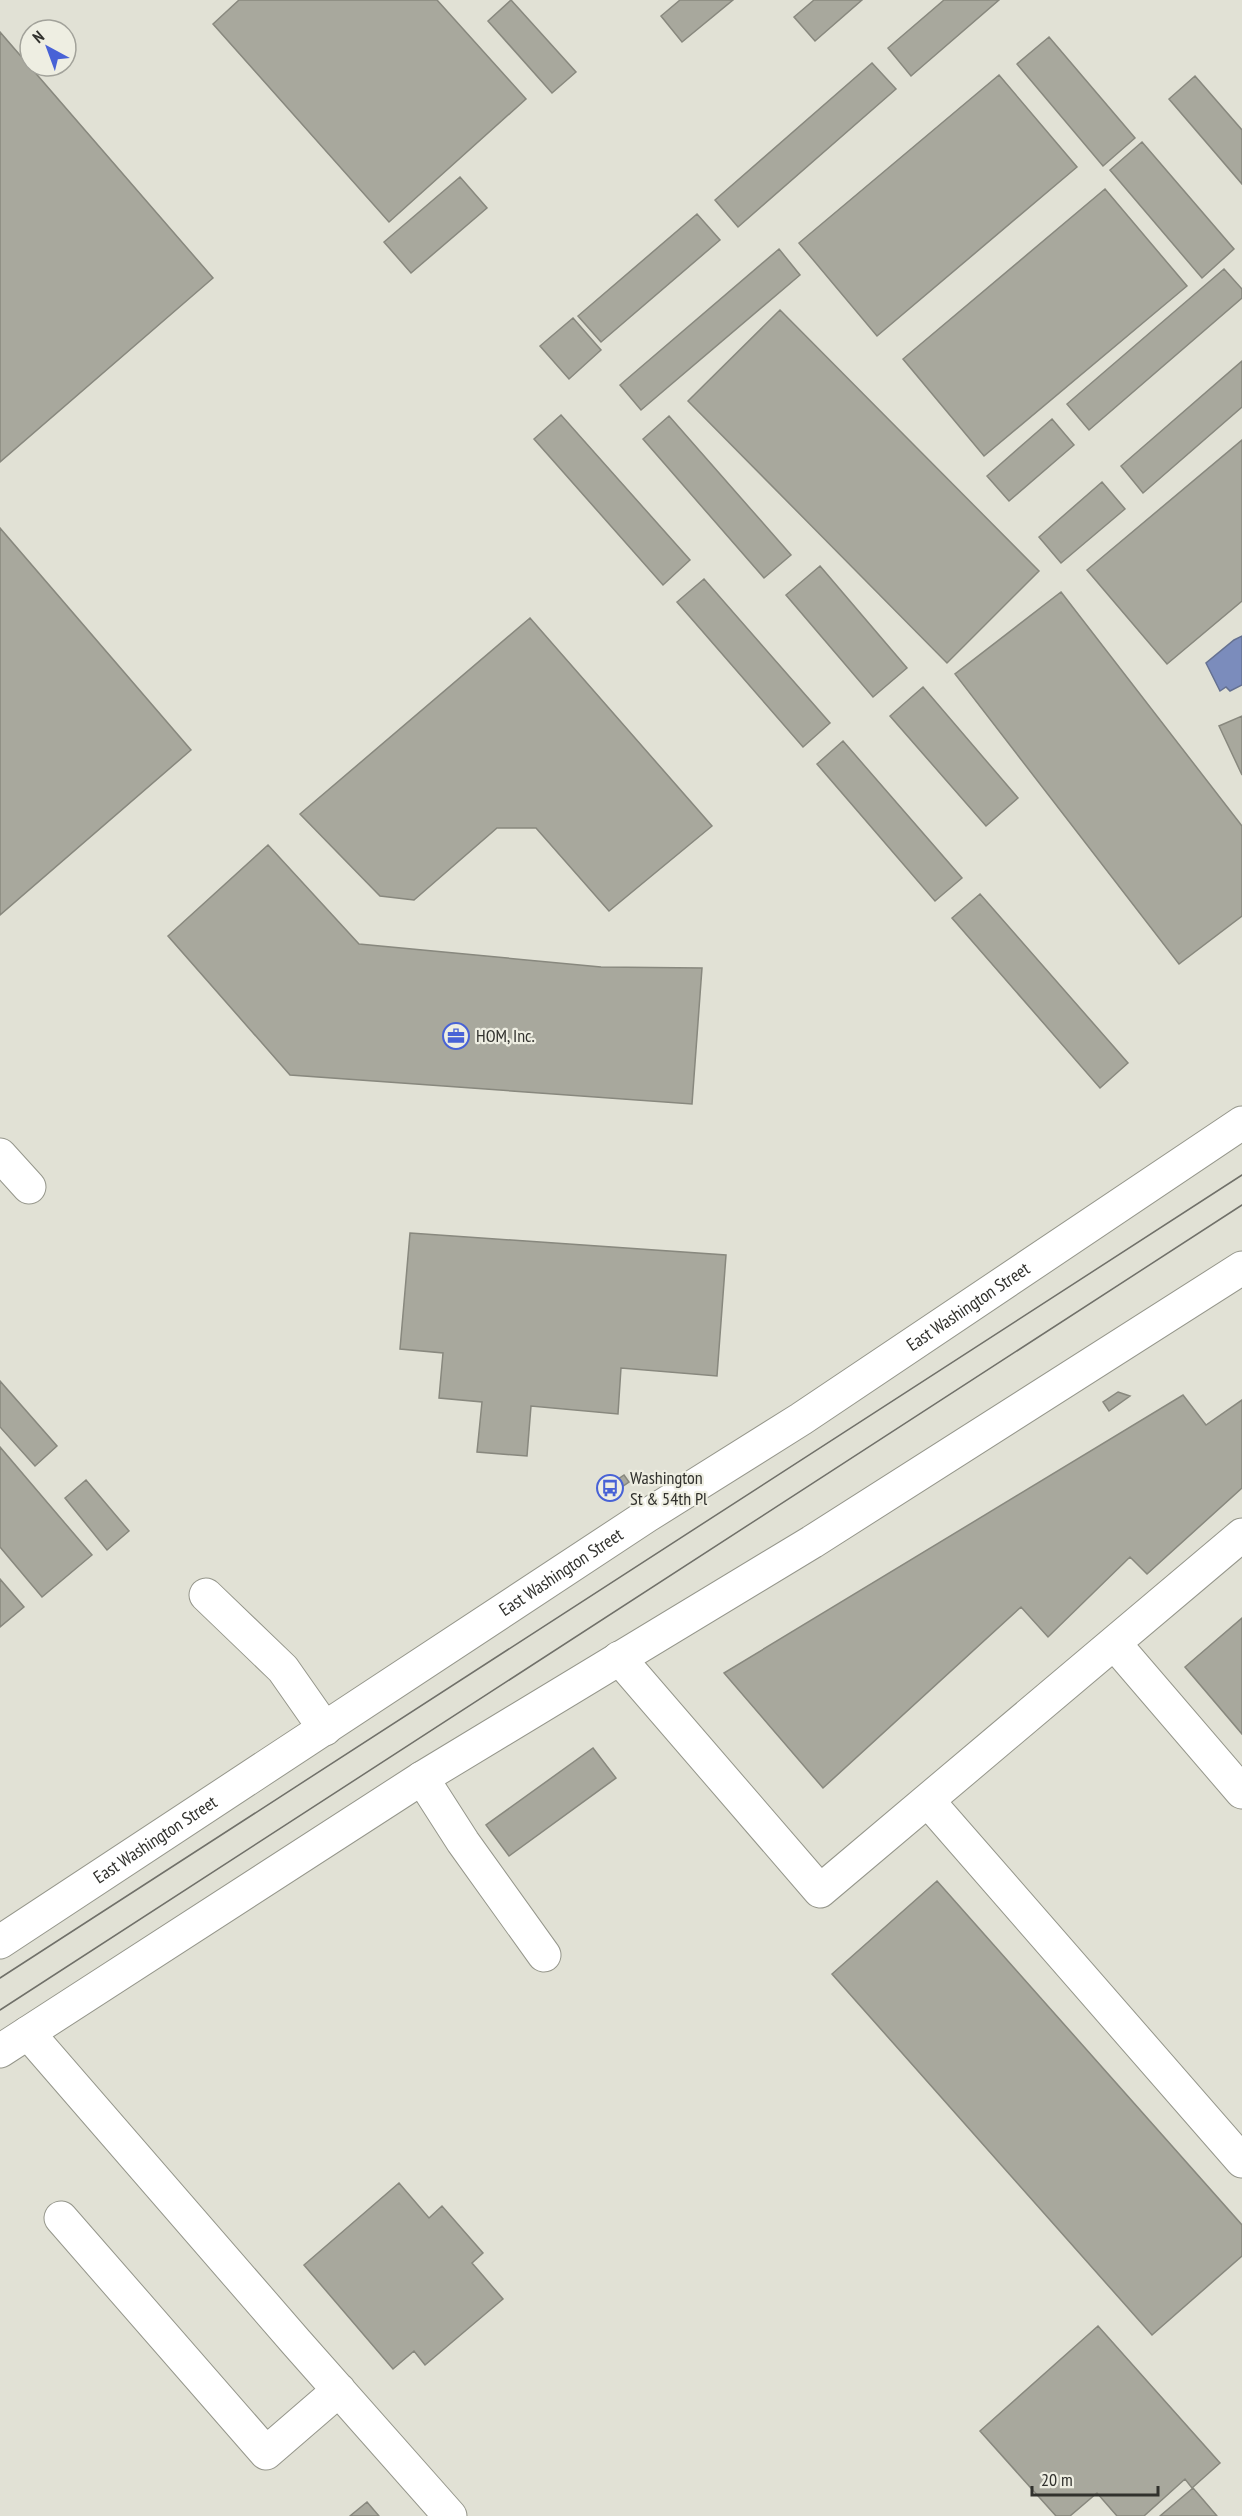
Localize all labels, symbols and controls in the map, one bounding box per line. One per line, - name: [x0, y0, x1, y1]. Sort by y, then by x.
- north arrow: [18, 18, 78, 78]
- text: N: [28, 26, 48, 47]
- office icon: HOM, Inc.: [441, 1021, 471, 1051]
- place label: HOM, Inc.: [476, 1024, 535, 1047]
- street label: East Washington Street: [902, 1257, 1034, 1356]
- place label: Washington St & 54th Pl: [630, 1466, 708, 1510]
- bus stop icon: Washington St & 54th Pl: [595, 1473, 625, 1503]
- street label: East Washington Street: [495, 1523, 627, 1621]
- street label: East Washington Street: [89, 1790, 221, 1888]
- scale bar: [1032, 2459, 1158, 2497]
- text: 20 m: [1041, 2468, 1073, 2491]

